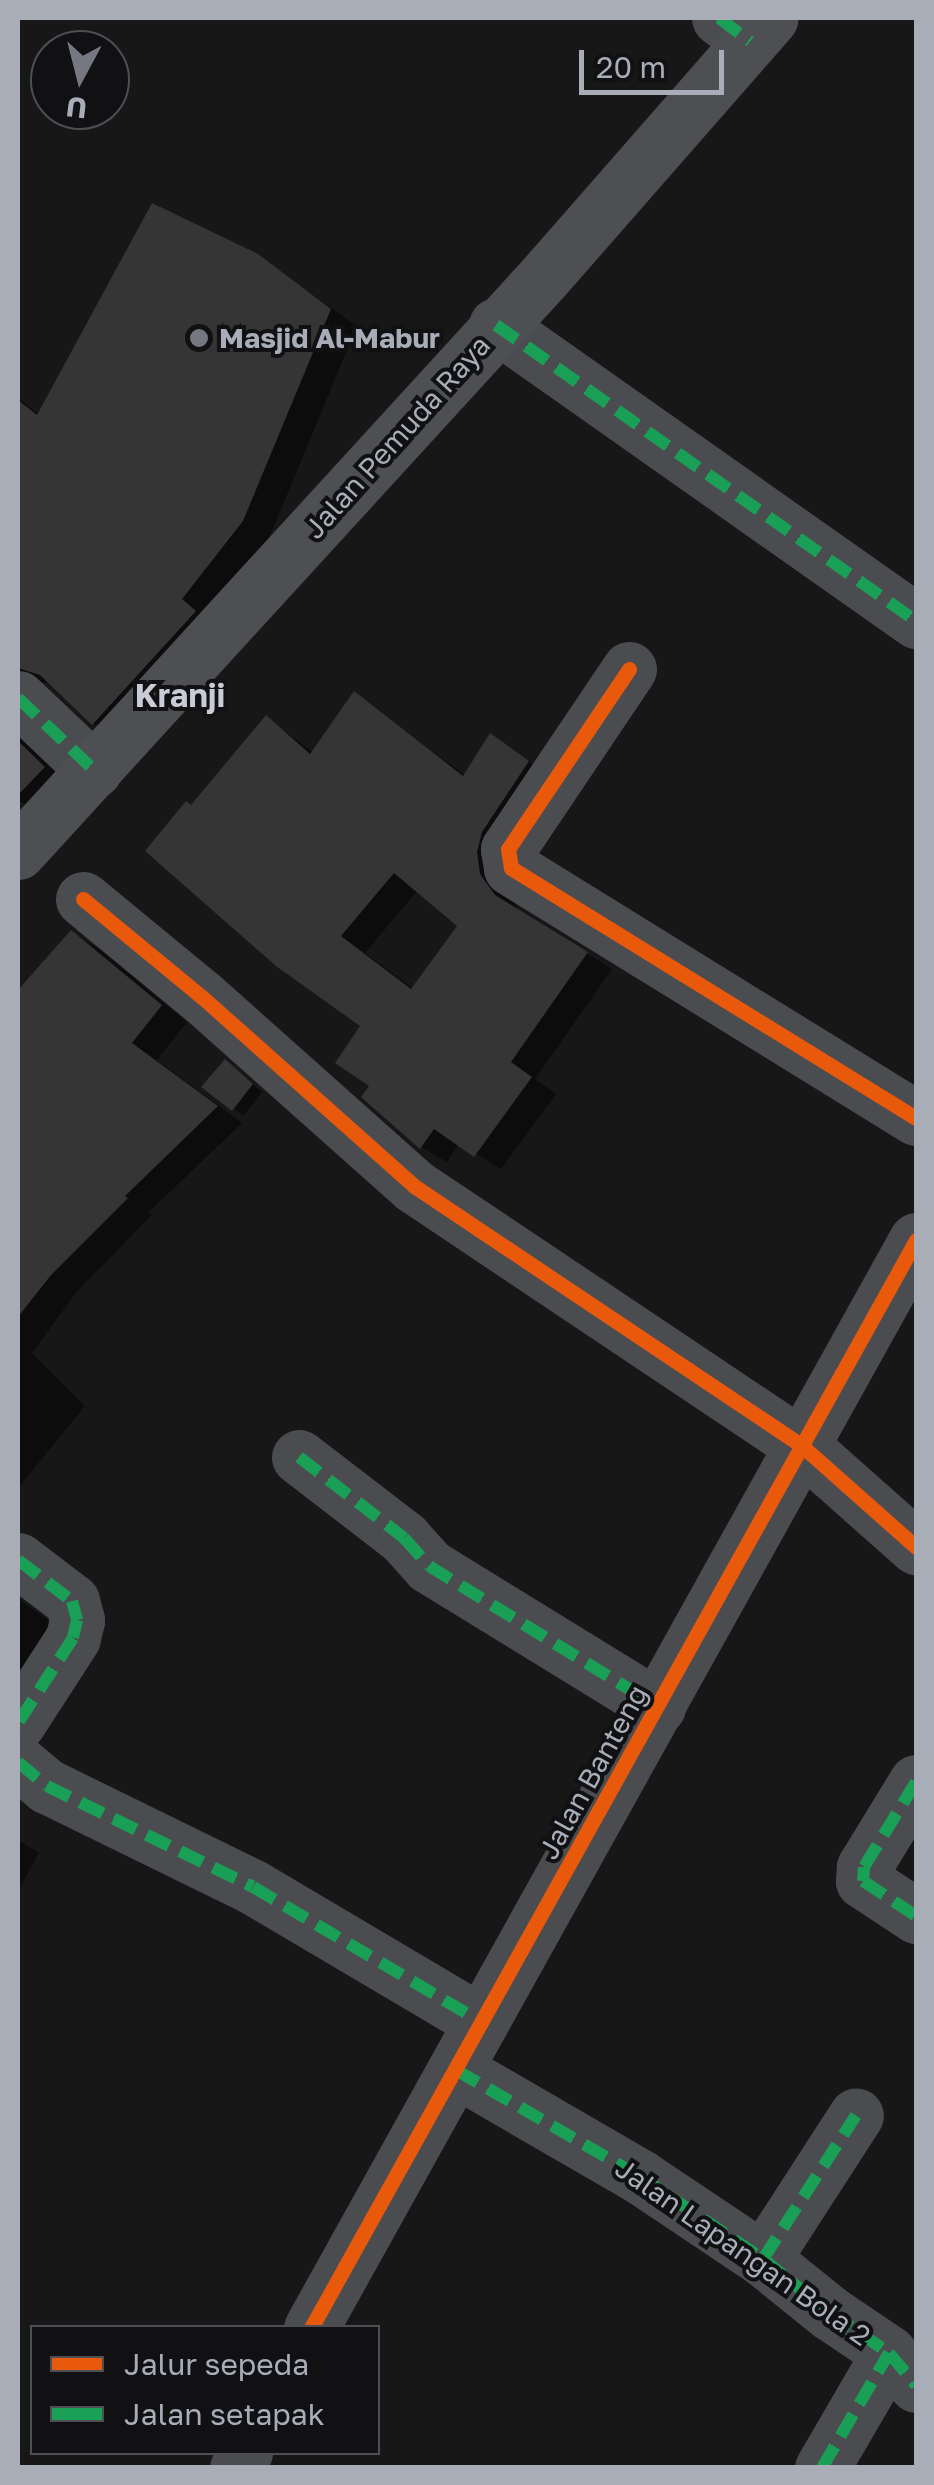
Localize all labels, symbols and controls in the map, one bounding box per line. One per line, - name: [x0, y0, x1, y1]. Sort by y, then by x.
- north arrow: [30, 30, 130, 130]
- scale bar: [584, 30, 729, 92]
- text: 20 m: [596, 49, 666, 85]
- text: U: [64, 91, 89, 126]
- place label: Masjid Al-Mabur: [219, 321, 440, 355]
- marker: Masjid Al-Mabur: [188, 327, 210, 349]
- street label: Jalan Pemuda Raya: [297, 329, 497, 545]
- district label: Kranji: [135, 676, 225, 714]
- street label: Jalan Banteng: [531, 1679, 655, 1865]
- street label: Jalan Lapangan Bola 2: [609, 2151, 877, 2353]
- legend: [30, 2325, 380, 2455]
- text: Jalur sepeda: [124, 2346, 309, 2382]
- text: Jalan setapak: [124, 2396, 325, 2432]

